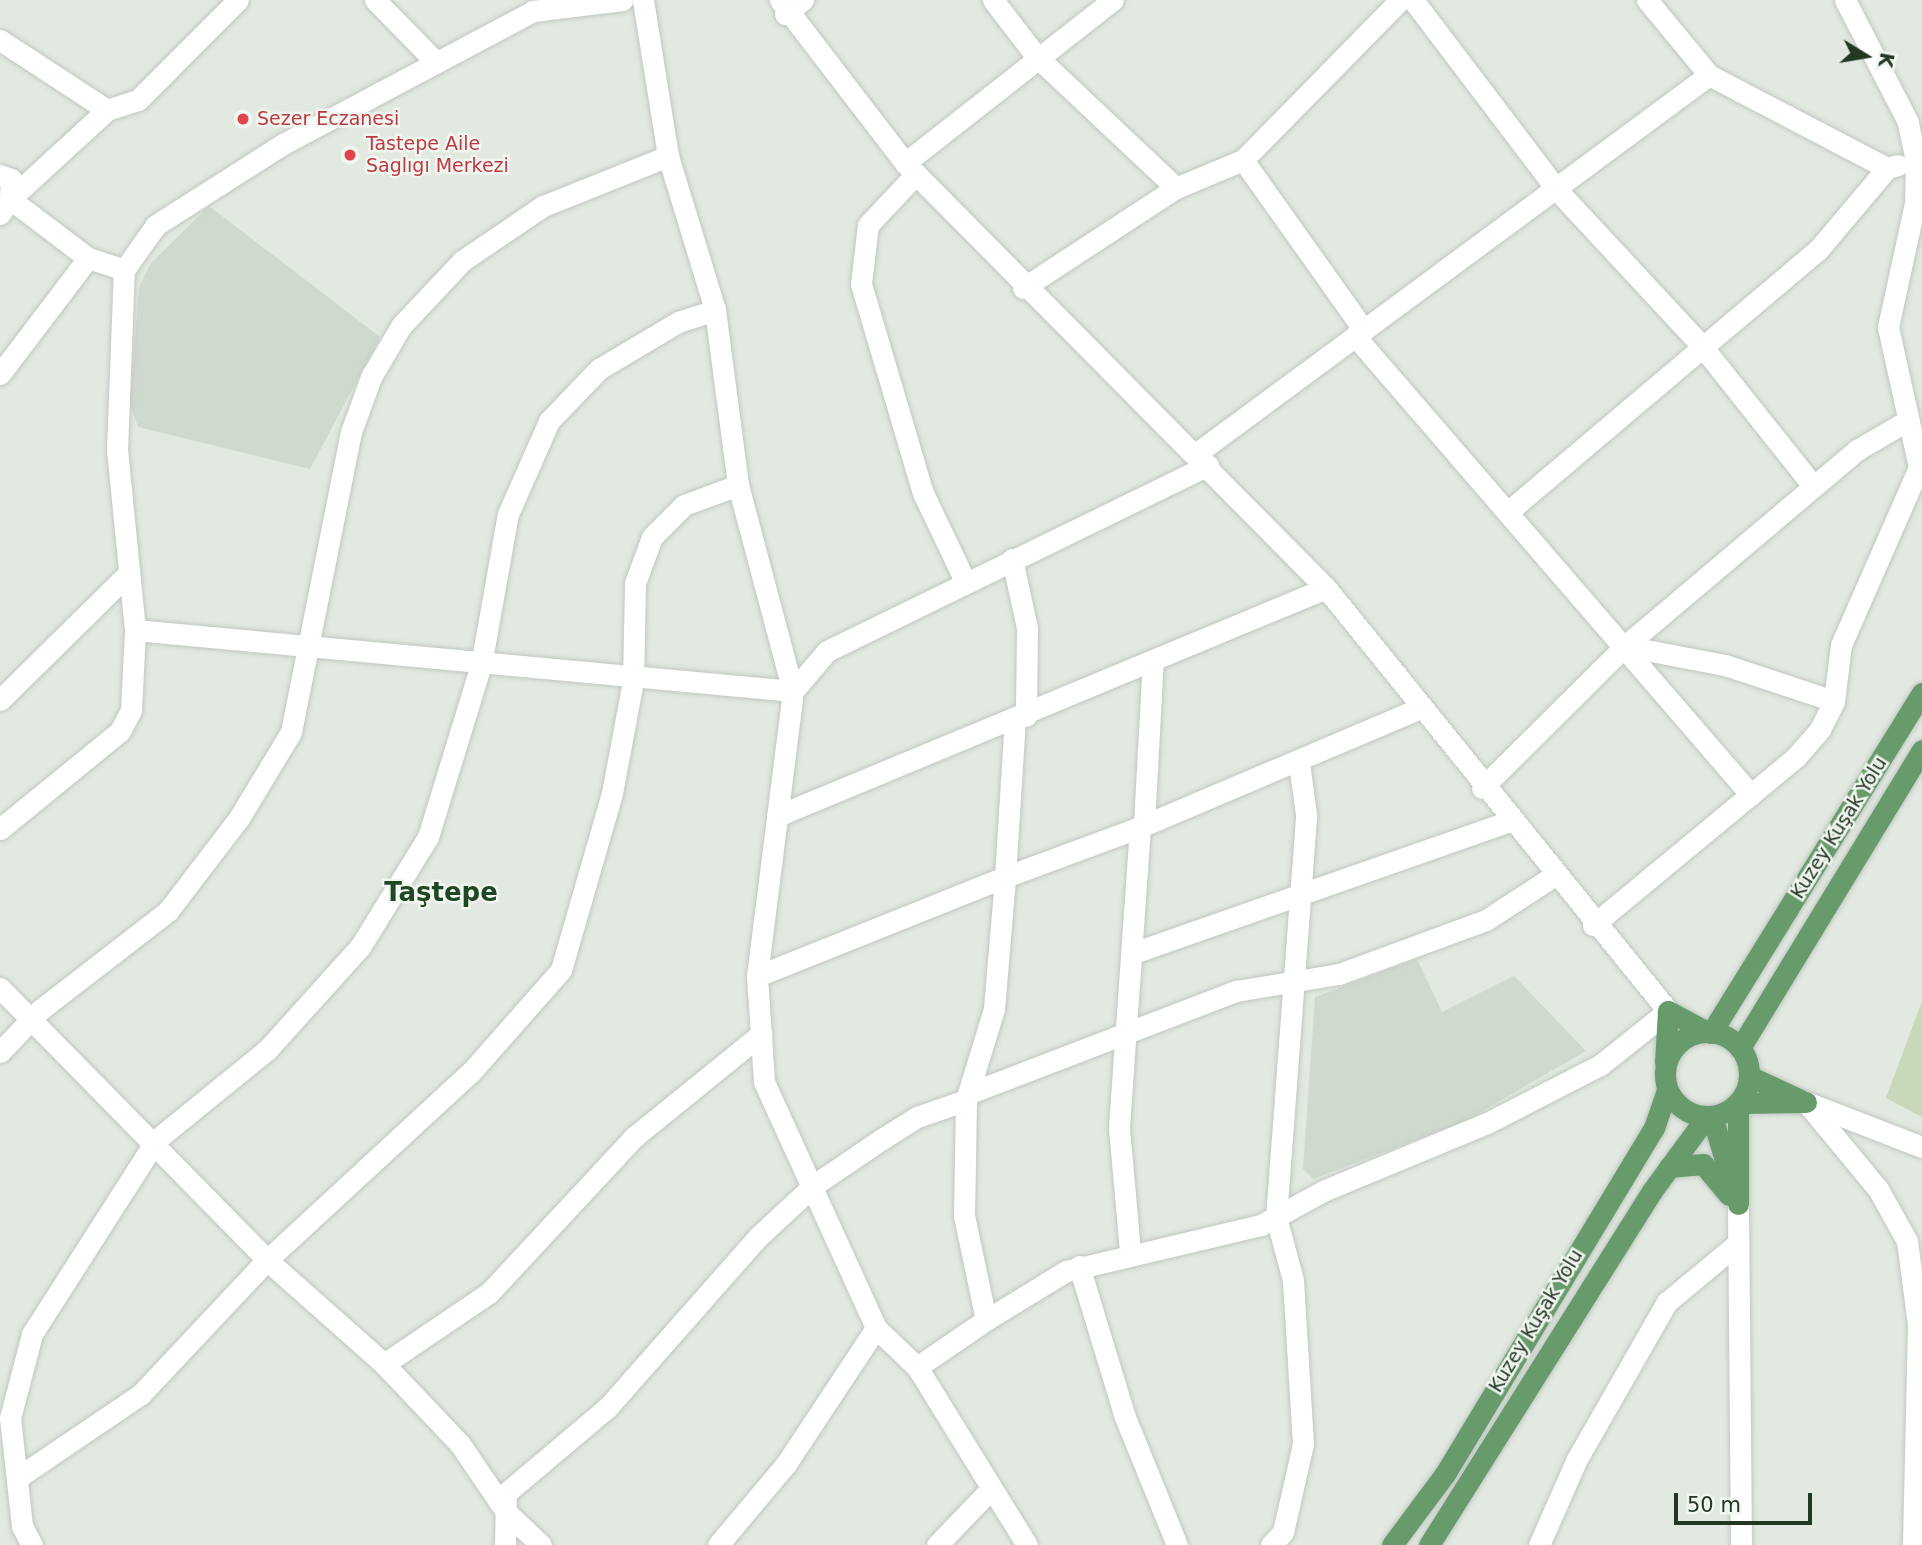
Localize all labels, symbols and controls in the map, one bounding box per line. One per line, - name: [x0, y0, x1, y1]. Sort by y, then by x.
- north arrow: [1831, 21, 1901, 91]
- text: K: [1874, 51, 1899, 69]
- place label: Sezer Eczanesi: [257, 108, 399, 130]
- marker: Sezer Eczanesi: [235, 111, 251, 127]
- place label: Tastepe Aile Saglıgı Merkezi: [366, 133, 509, 177]
- marker: Tastepe Aile Saglıgı Merkezi: [340, 145, 360, 165]
- street label: Kuzey Kuşak Yolu: [1786, 753, 1892, 903]
- district label: Taştepe: [384, 877, 498, 909]
- street label: Kuzey Kuşak Yolu: [1484, 1245, 1588, 1397]
- scale bar: [1677, 1478, 1815, 1522]
- text: 50 m: [1687, 1493, 1741, 1517]

